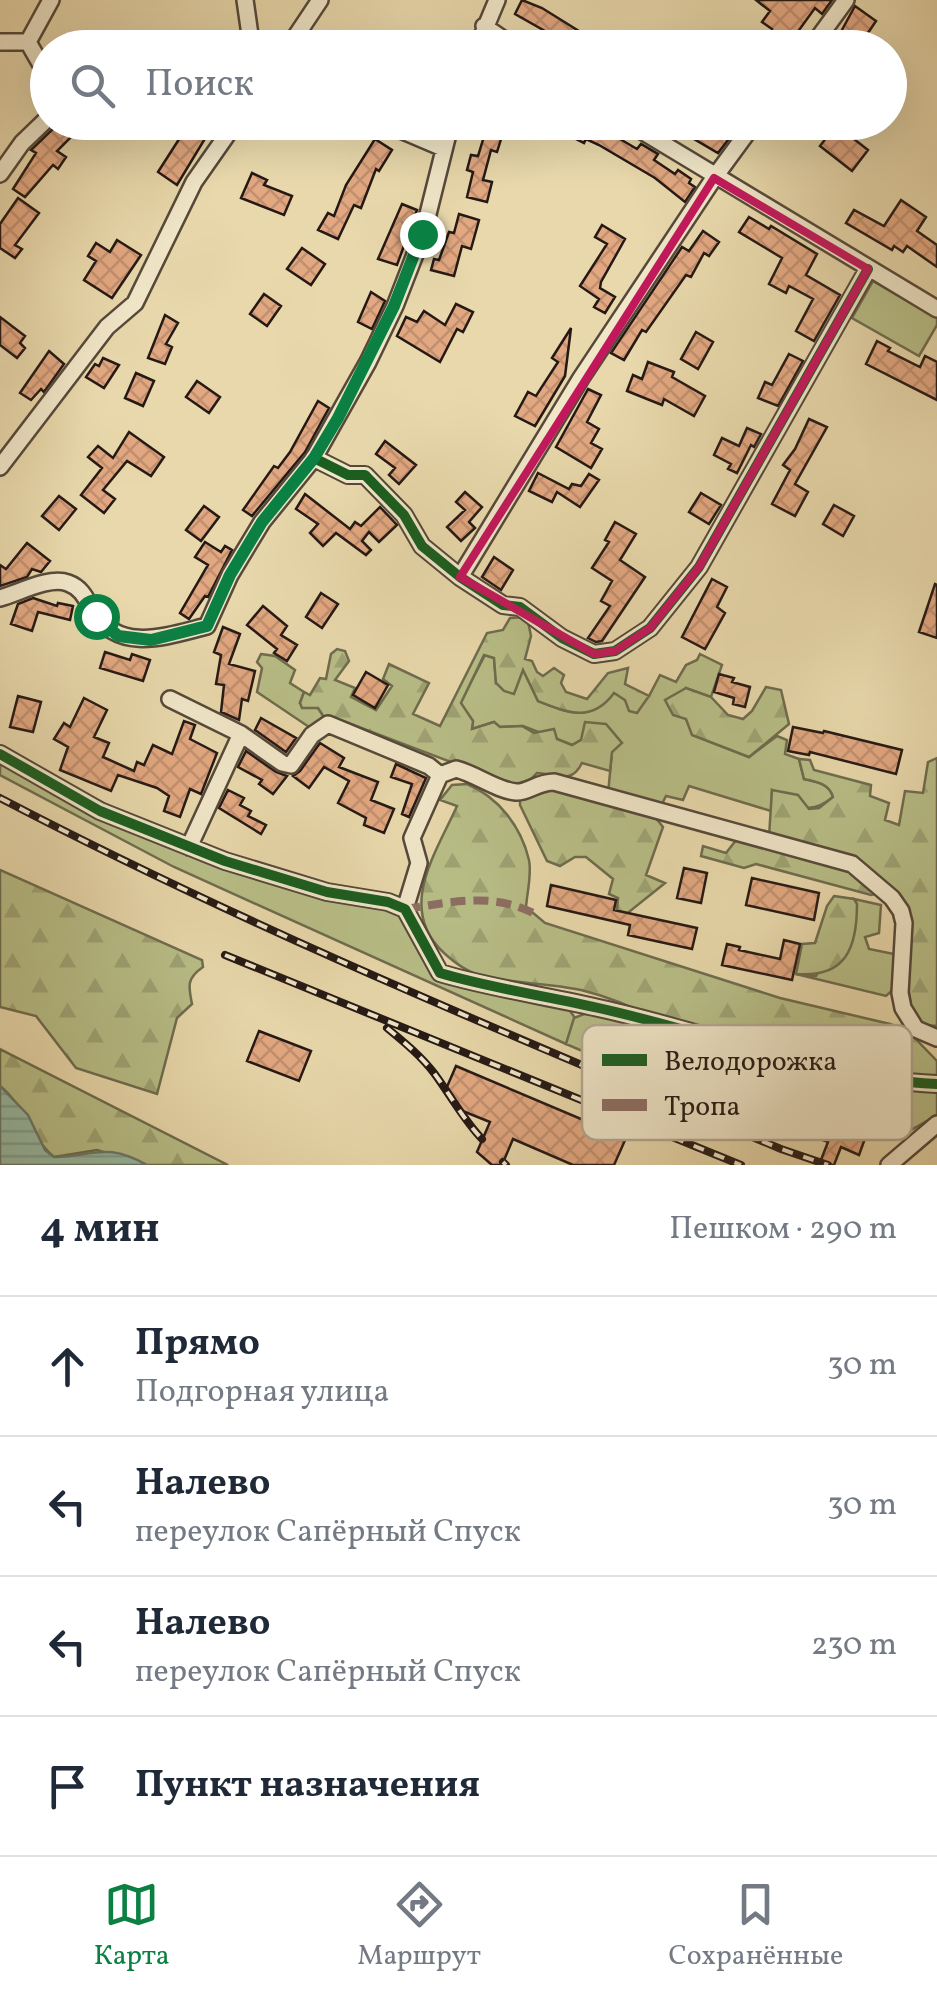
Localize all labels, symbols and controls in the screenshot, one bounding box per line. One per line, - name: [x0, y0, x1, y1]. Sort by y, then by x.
- search box: [30, 30, 907, 140]
- icon: search: [65, 58, 120, 113]
- text: Поиск: [145, 59, 254, 112]
- route end: [400, 212, 446, 258]
- route start: [74, 594, 120, 640]
- legend: [582, 1025, 912, 1140]
- text: Велодорожка: [664, 1043, 837, 1082]
- text: Тропа: [664, 1088, 740, 1127]
- text: 4 мин: [40, 1201, 160, 1260]
- text: Пешком · 290 m: [669, 1208, 897, 1252]
- text: Прямо: [135, 1318, 260, 1371]
- icon: ahead: [40, 1339, 95, 1394]
- text: 30 m: [827, 1344, 897, 1388]
- text: Подгорная улица: [135, 1371, 390, 1415]
- text: Налево: [135, 1458, 271, 1511]
- icon: left: [40, 1479, 95, 1534]
- text: 30 m: [827, 1484, 897, 1528]
- text: переулок Сапёрный Спуск: [135, 1511, 521, 1555]
- text: Налево: [135, 1598, 271, 1651]
- icon: left: [40, 1619, 95, 1674]
- text: 230 m: [811, 1624, 897, 1668]
- text: переулок Сапёрный Спуск: [135, 1651, 521, 1695]
- icon: arrive: [40, 1759, 95, 1814]
- text: Пункт назначения: [135, 1760, 480, 1813]
- tab: Карта: [94, 1877, 170, 1976]
- tab: Маршрут: [357, 1877, 481, 1976]
- tab: Сохранённые: [669, 1877, 843, 1976]

